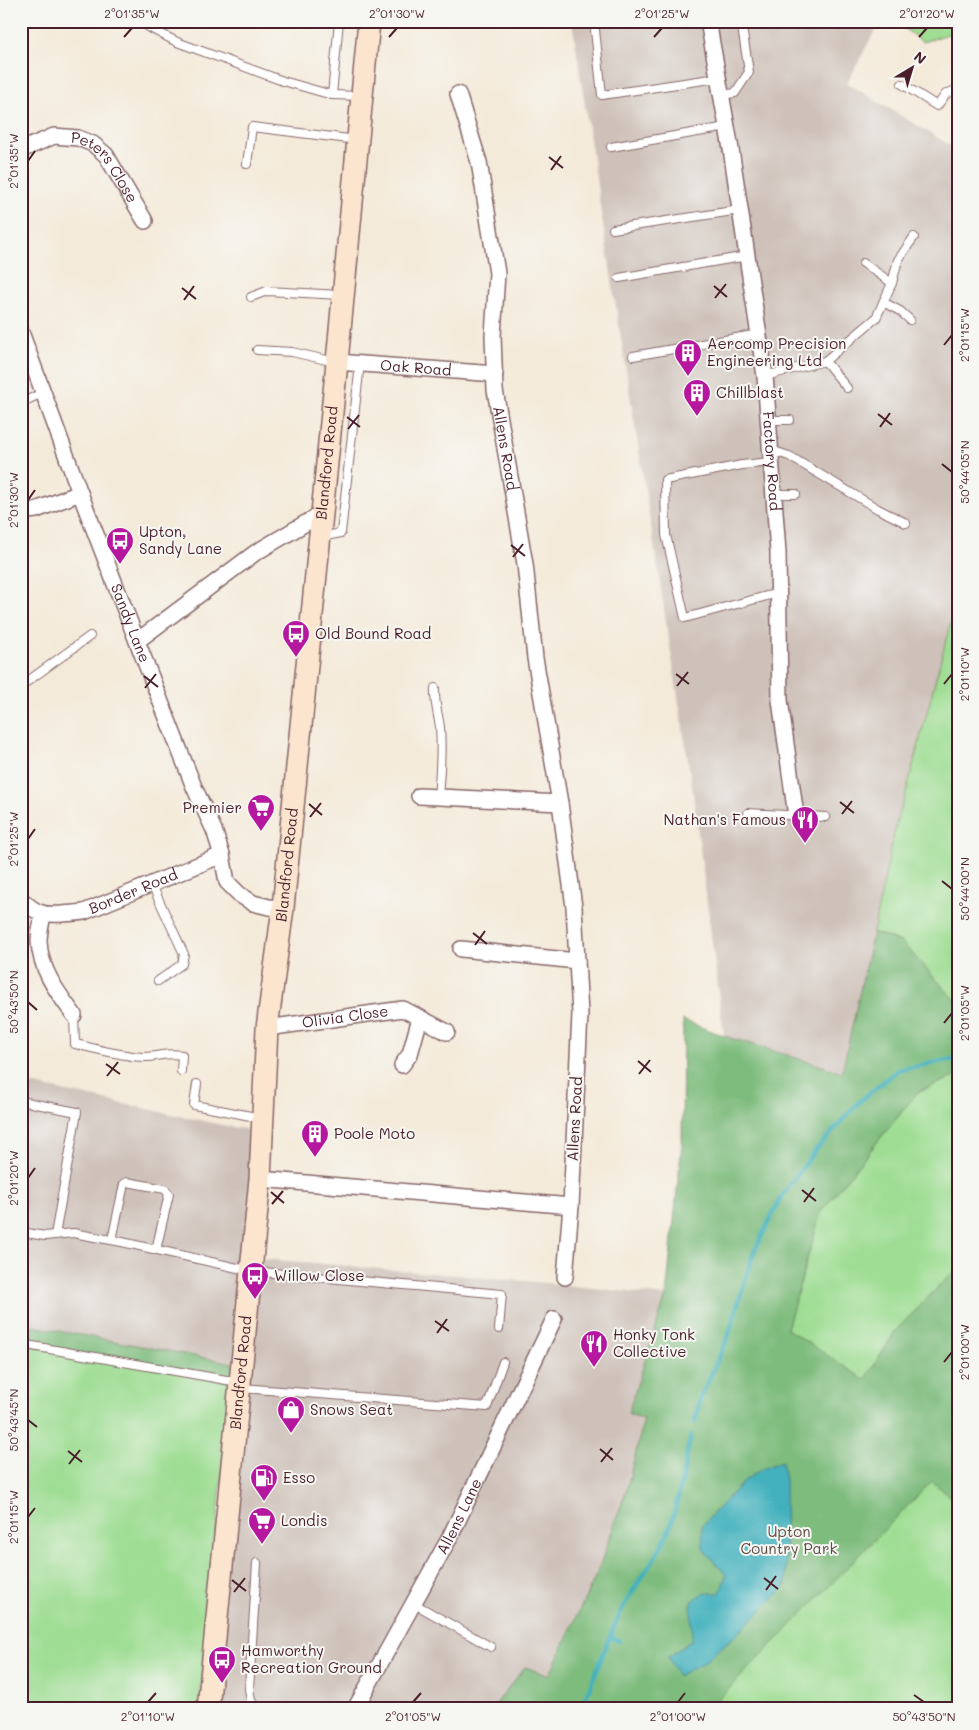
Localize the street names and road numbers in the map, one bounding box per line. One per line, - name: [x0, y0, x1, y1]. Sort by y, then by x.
- street label: Peters Close: [70, 126, 143, 206]
- street label: Oak Road: [379, 354, 452, 380]
- street label: Blandford Road: [310, 405, 342, 521]
- street label: Allens Road: [489, 405, 523, 492]
- street label: Factory Road: [759, 411, 786, 512]
- street label: Sandy Lane: [107, 580, 155, 665]
- street label: Blandford Road: [270, 807, 302, 923]
- street label: Border Road: [85, 863, 180, 918]
- street label: Olivia Close: [301, 1000, 390, 1032]
- street label: Allens Road: [562, 1076, 586, 1162]
- street label: Blandford Road: [224, 1315, 256, 1430]
- street label: Allens Lane: [431, 1475, 486, 1558]

